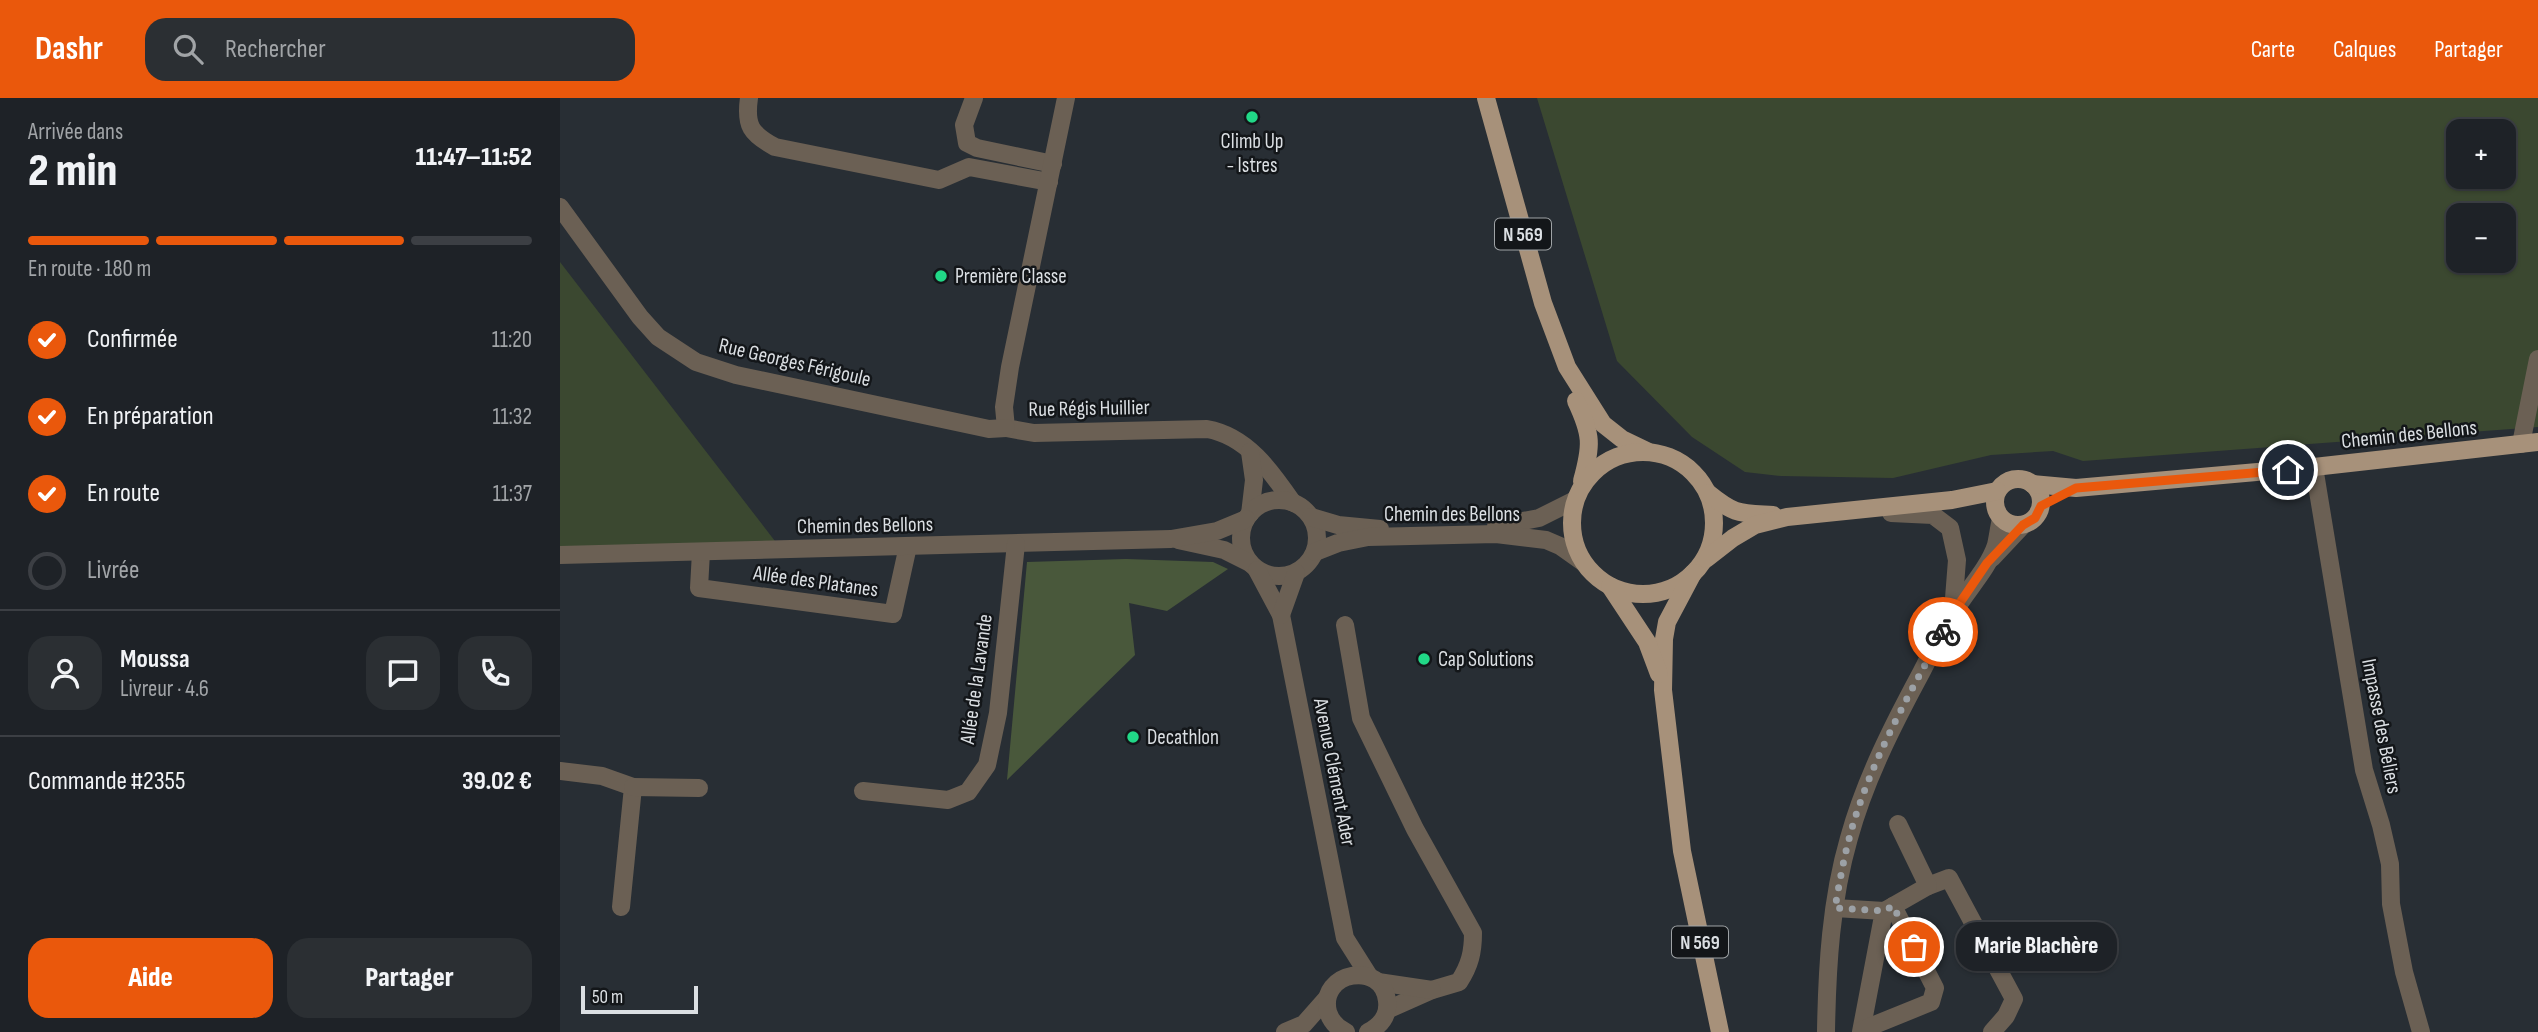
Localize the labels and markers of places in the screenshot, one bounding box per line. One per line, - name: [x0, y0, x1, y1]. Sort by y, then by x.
- marker: Climb Up - Istres: [1244, 109, 1260, 125]
- place label: Climb Up - Istres: [1220, 129, 1284, 178]
- place label: Première Classe: [955, 264, 1067, 289]
- marker: Première Classe: [933, 268, 949, 284]
- pin: [2258, 440, 2318, 500]
- place label: Cap Solutions: [1438, 647, 1534, 672]
- marker: Cap Solutions: [1416, 651, 1432, 667]
- place label: Decathlon: [1147, 725, 1219, 750]
- marker: Decathlon: [1125, 729, 1141, 745]
- pin: [1884, 917, 1944, 977]
- callout: Marie Blachère: [1956, 922, 2117, 972]

